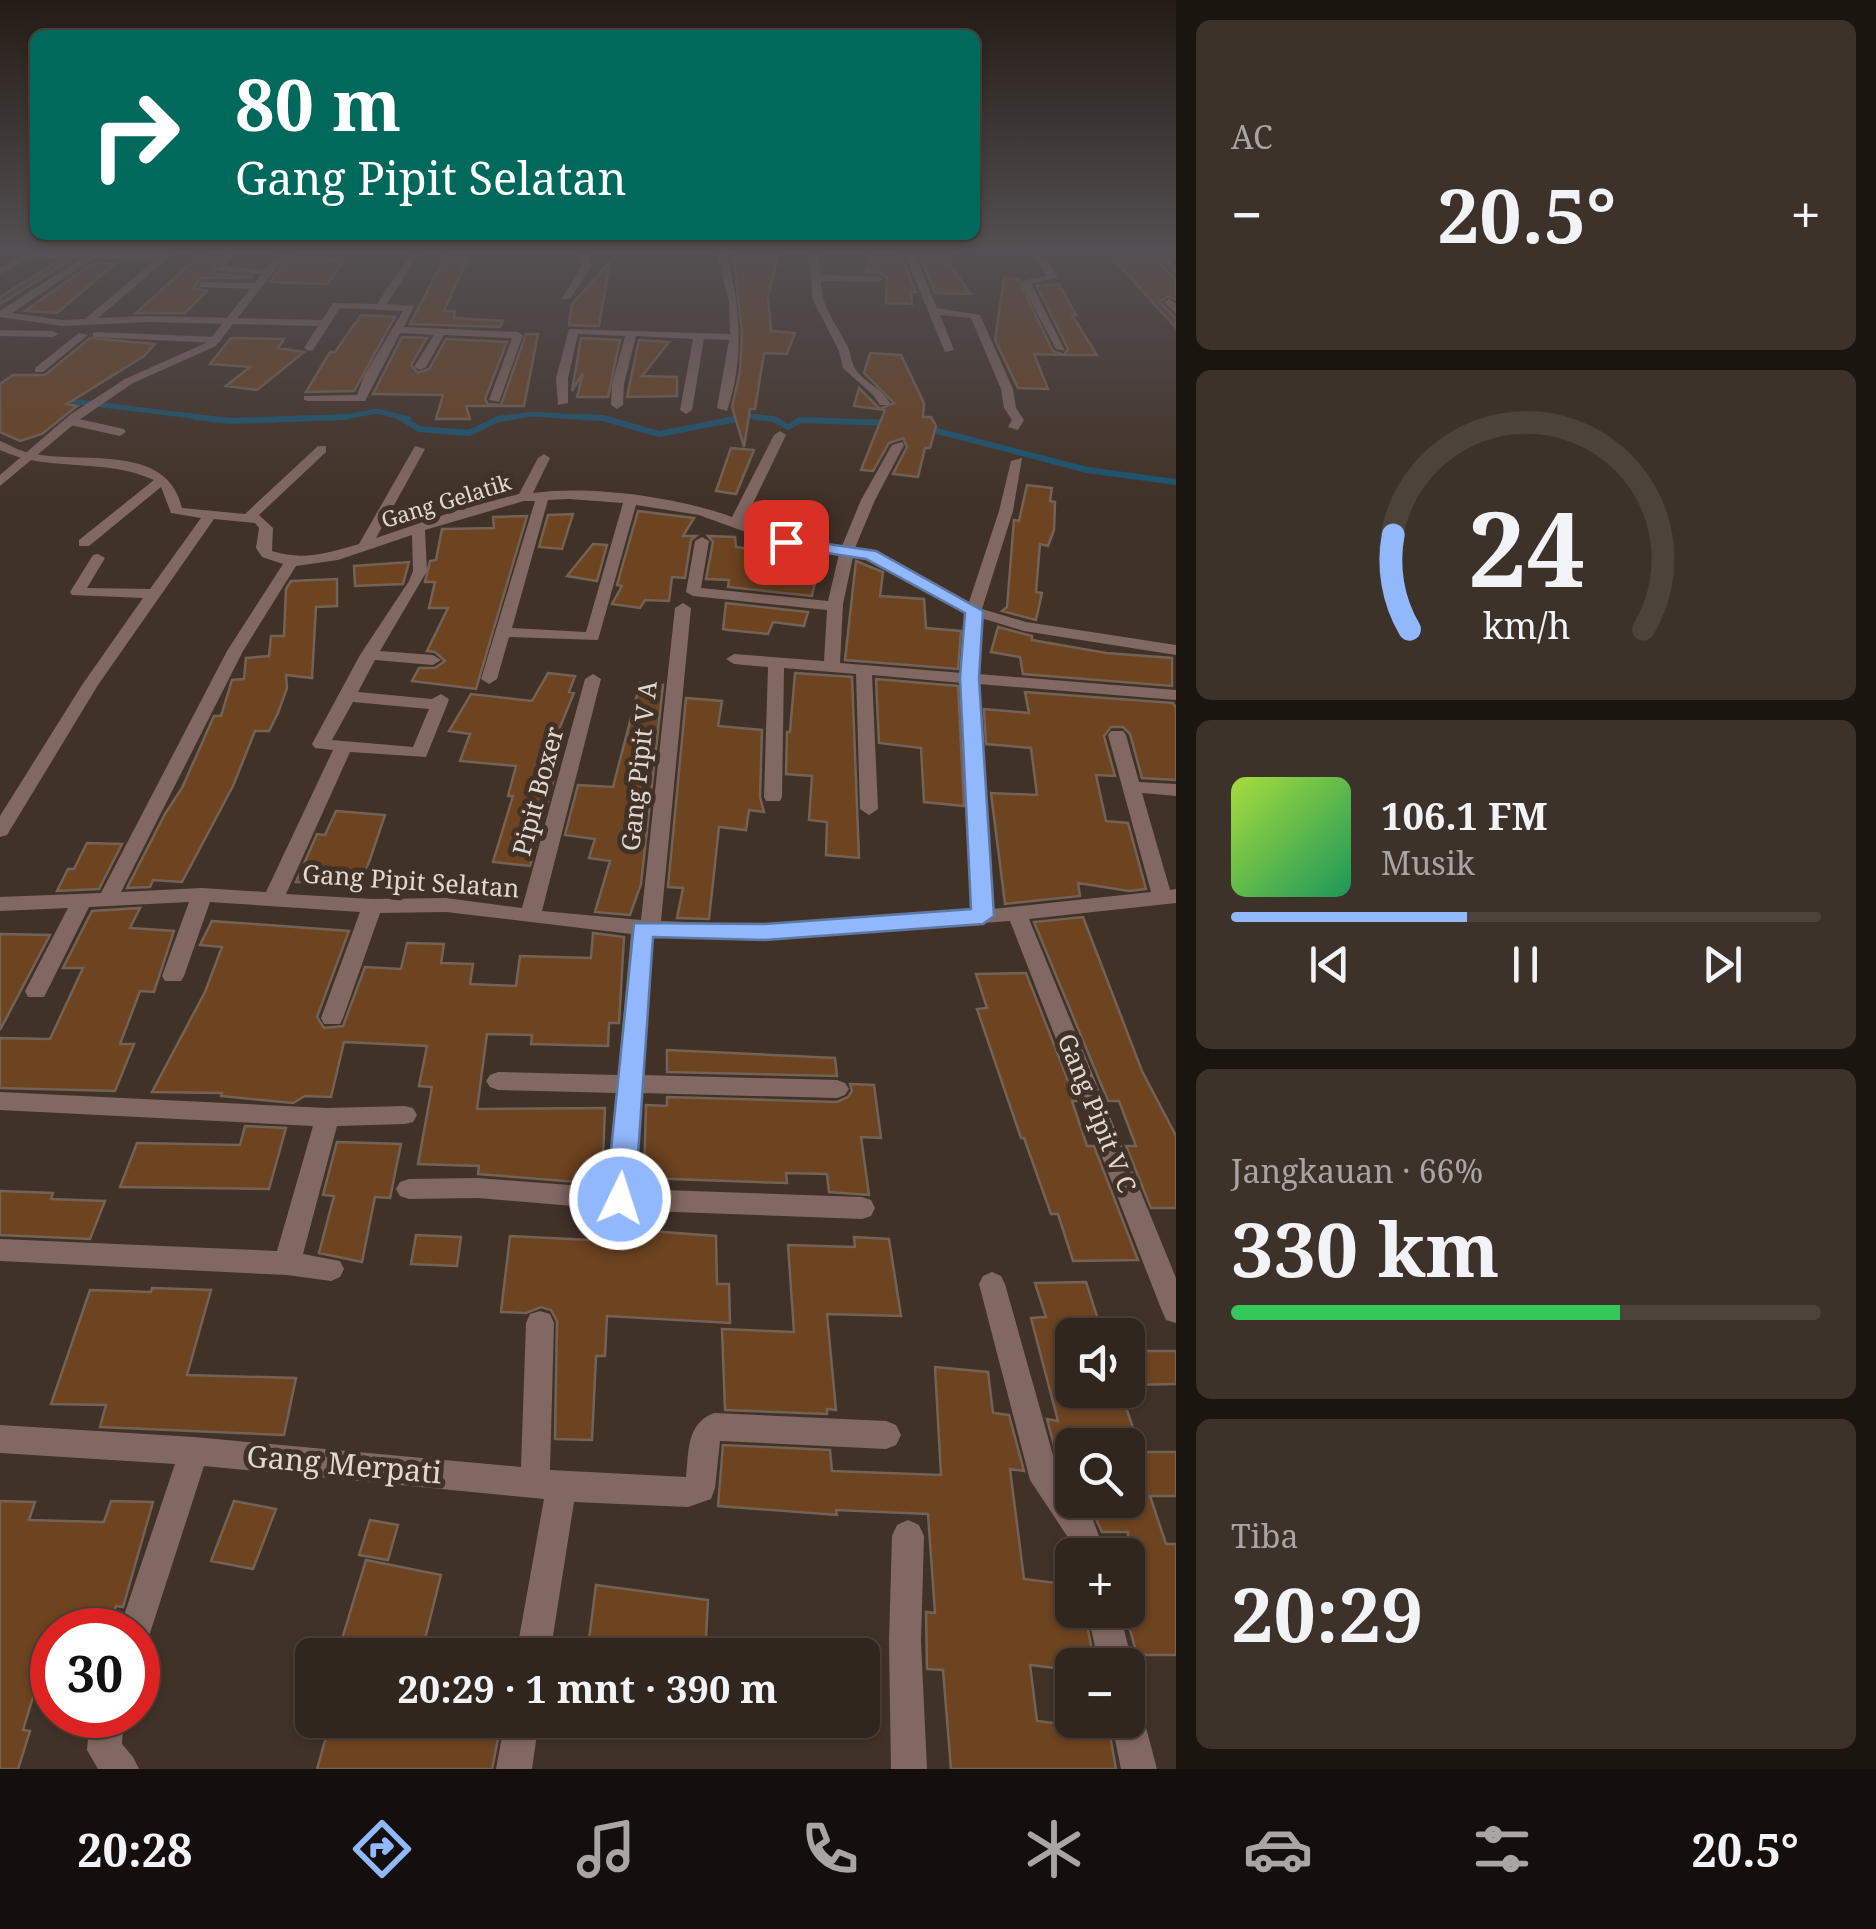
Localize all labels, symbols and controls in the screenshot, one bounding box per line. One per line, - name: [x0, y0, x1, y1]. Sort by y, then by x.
- text: 80 m: [235, 56, 401, 152]
- icon: right: [70, 70, 200, 200]
- text: AC: [1231, 115, 1273, 158]
- text: Gang Pipit Selatan: [235, 147, 627, 208]
- text: 20.5°: [1437, 163, 1616, 265]
- text: −: [1231, 176, 1263, 251]
- text: +: [1790, 176, 1821, 251]
- street label: Gang Gelatik: [377, 466, 514, 534]
- text: 24: [1467, 476, 1585, 617]
- pin: [744, 500, 829, 585]
- icon: arrive: [759, 515, 814, 570]
- text: km/h: [1482, 601, 1570, 649]
- street label: Gang Pipit V A: [612, 679, 664, 853]
- street label: Pipit Boxer: [504, 722, 571, 859]
- text: 106.1 FM: [1381, 789, 1548, 841]
- text: Musik: [1381, 841, 1475, 884]
- street label: Gang Pipit Selatan: [301, 855, 521, 905]
- icon: previous: [1302, 937, 1357, 992]
- icon: pause: [1498, 937, 1553, 992]
- icon: next: [1695, 937, 1750, 992]
- street label: Gang Pipit V C: [1051, 1028, 1145, 1197]
- position arrow: [568, 1147, 672, 1251]
- text: Jangkauan · 66%: [1231, 1149, 1483, 1192]
- text: 330 km: [1231, 1197, 1499, 1299]
- map controls: [1055, 1318, 1145, 1738]
- button: sound: [1055, 1318, 1145, 1408]
- button: search: [1055, 1428, 1145, 1518]
- street label: Gang Merpati: [245, 1435, 444, 1492]
- text: Tiba: [1231, 1514, 1299, 1557]
- button: +: [1055, 1538, 1145, 1628]
- text: 20:29: [1231, 1562, 1423, 1664]
- speed limit sign: 30: [30, 1608, 160, 1738]
- button: −: [1055, 1648, 1145, 1738]
- text: 20:29 · 1 mnt · 390 m: [397, 1662, 778, 1714]
- icon: directions: [347, 1814, 417, 1884]
- icon: music: [571, 1814, 641, 1884]
- icon: phone: [795, 1814, 865, 1884]
- icon: climate: [1019, 1814, 1089, 1884]
- icon: car: [1243, 1814, 1313, 1884]
- icon: filters: [1467, 1814, 1537, 1884]
- text: 20:28: [77, 1819, 192, 1880]
- text: 20.5°: [1691, 1819, 1799, 1880]

